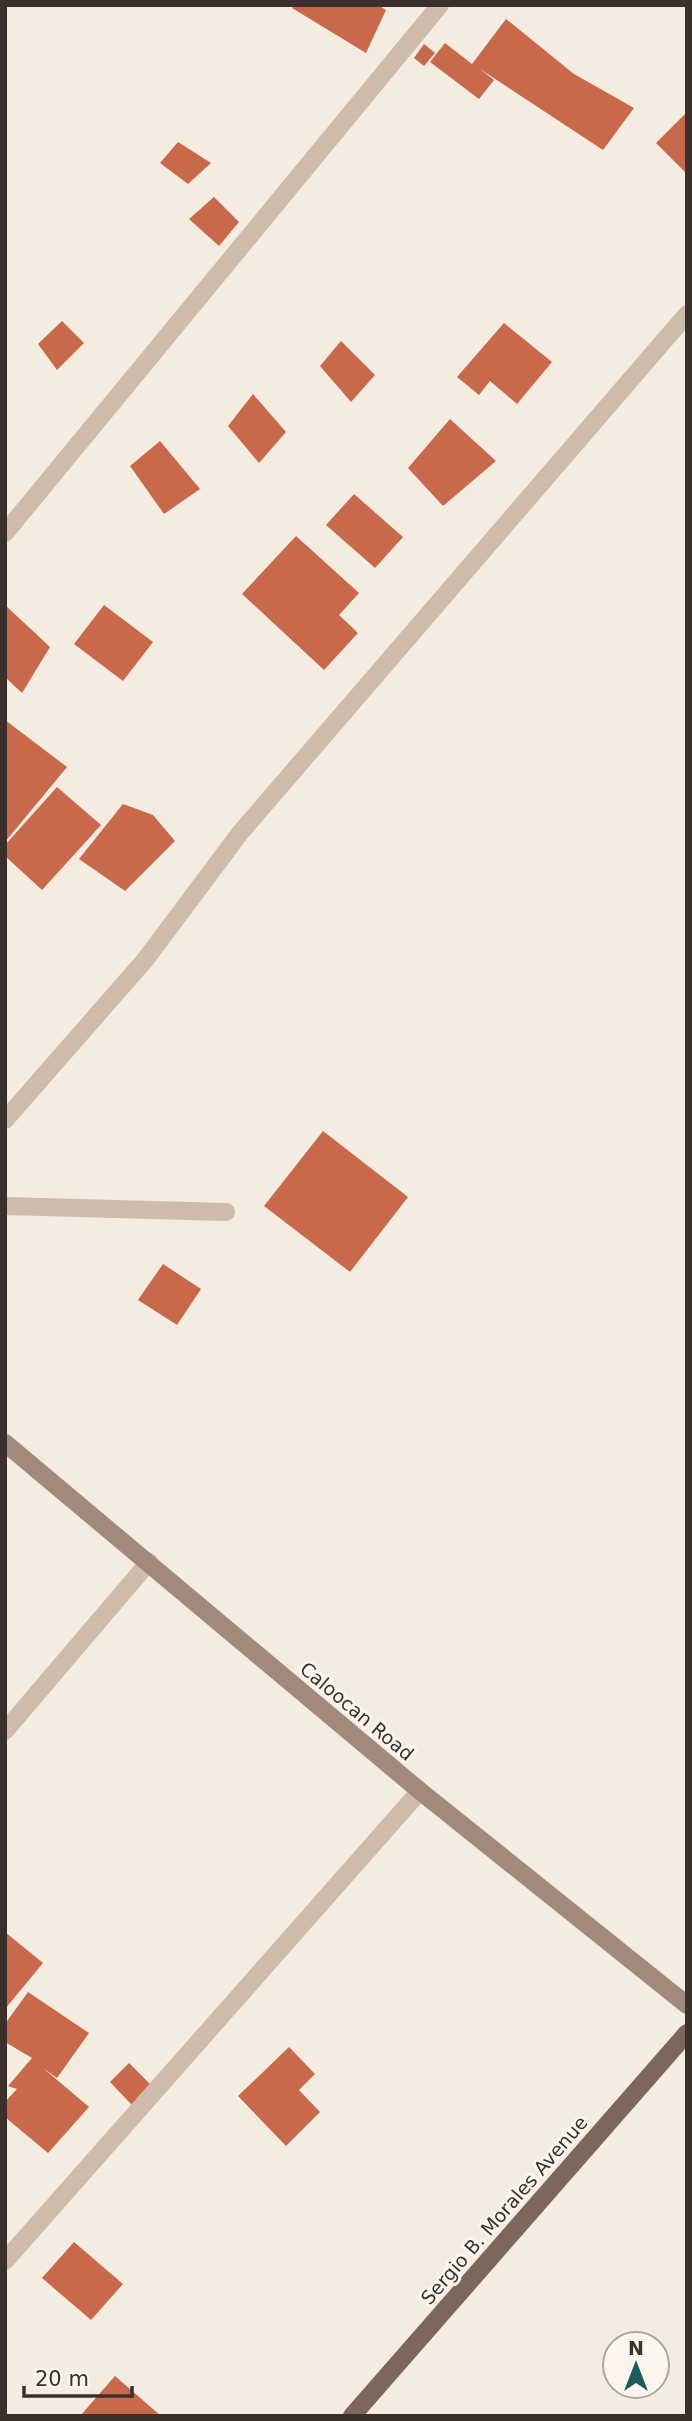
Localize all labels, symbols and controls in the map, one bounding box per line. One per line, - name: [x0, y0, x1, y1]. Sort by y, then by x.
- street label: Caloocan Road: [296, 1657, 418, 1765]
- street label: Sergio B. Morales Avenue: [416, 2111, 592, 2309]
- north arrow: [601, 2330, 671, 2400]
- text: N: [628, 2337, 644, 2359]
- scale bar: [24, 2354, 133, 2398]
- text: 20 m: [35, 2367, 89, 2391]

